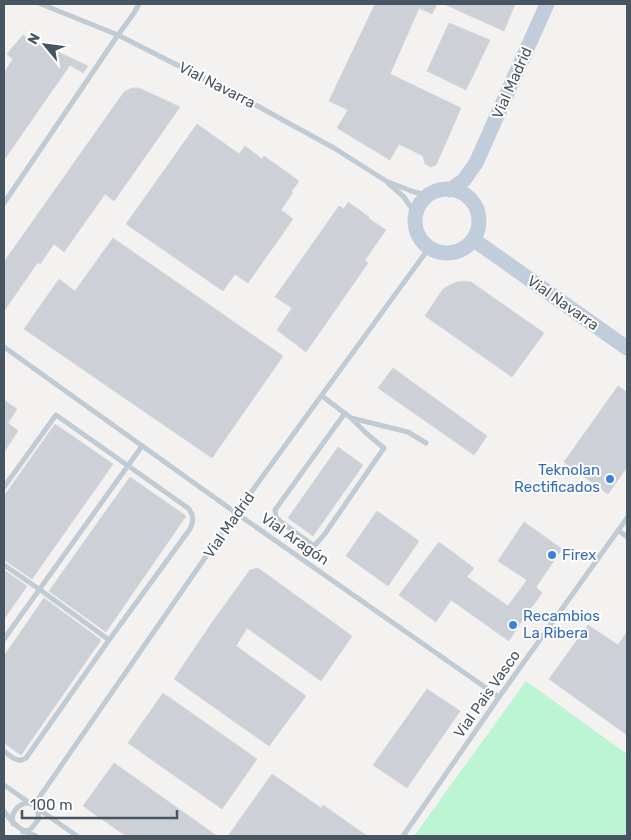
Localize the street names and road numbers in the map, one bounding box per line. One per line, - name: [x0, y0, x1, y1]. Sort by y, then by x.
- street label: Vial Madrid: [488, 44, 536, 122]
- street label: Vial Navarra: [176, 58, 258, 112]
- street label: Vial Navarra: [524, 272, 602, 334]
- street label: Vial Madrid: [200, 489, 258, 561]
- street label: Vial Aragón: [257, 509, 333, 569]
- street label: Vial Pais Vasco: [450, 647, 524, 741]

